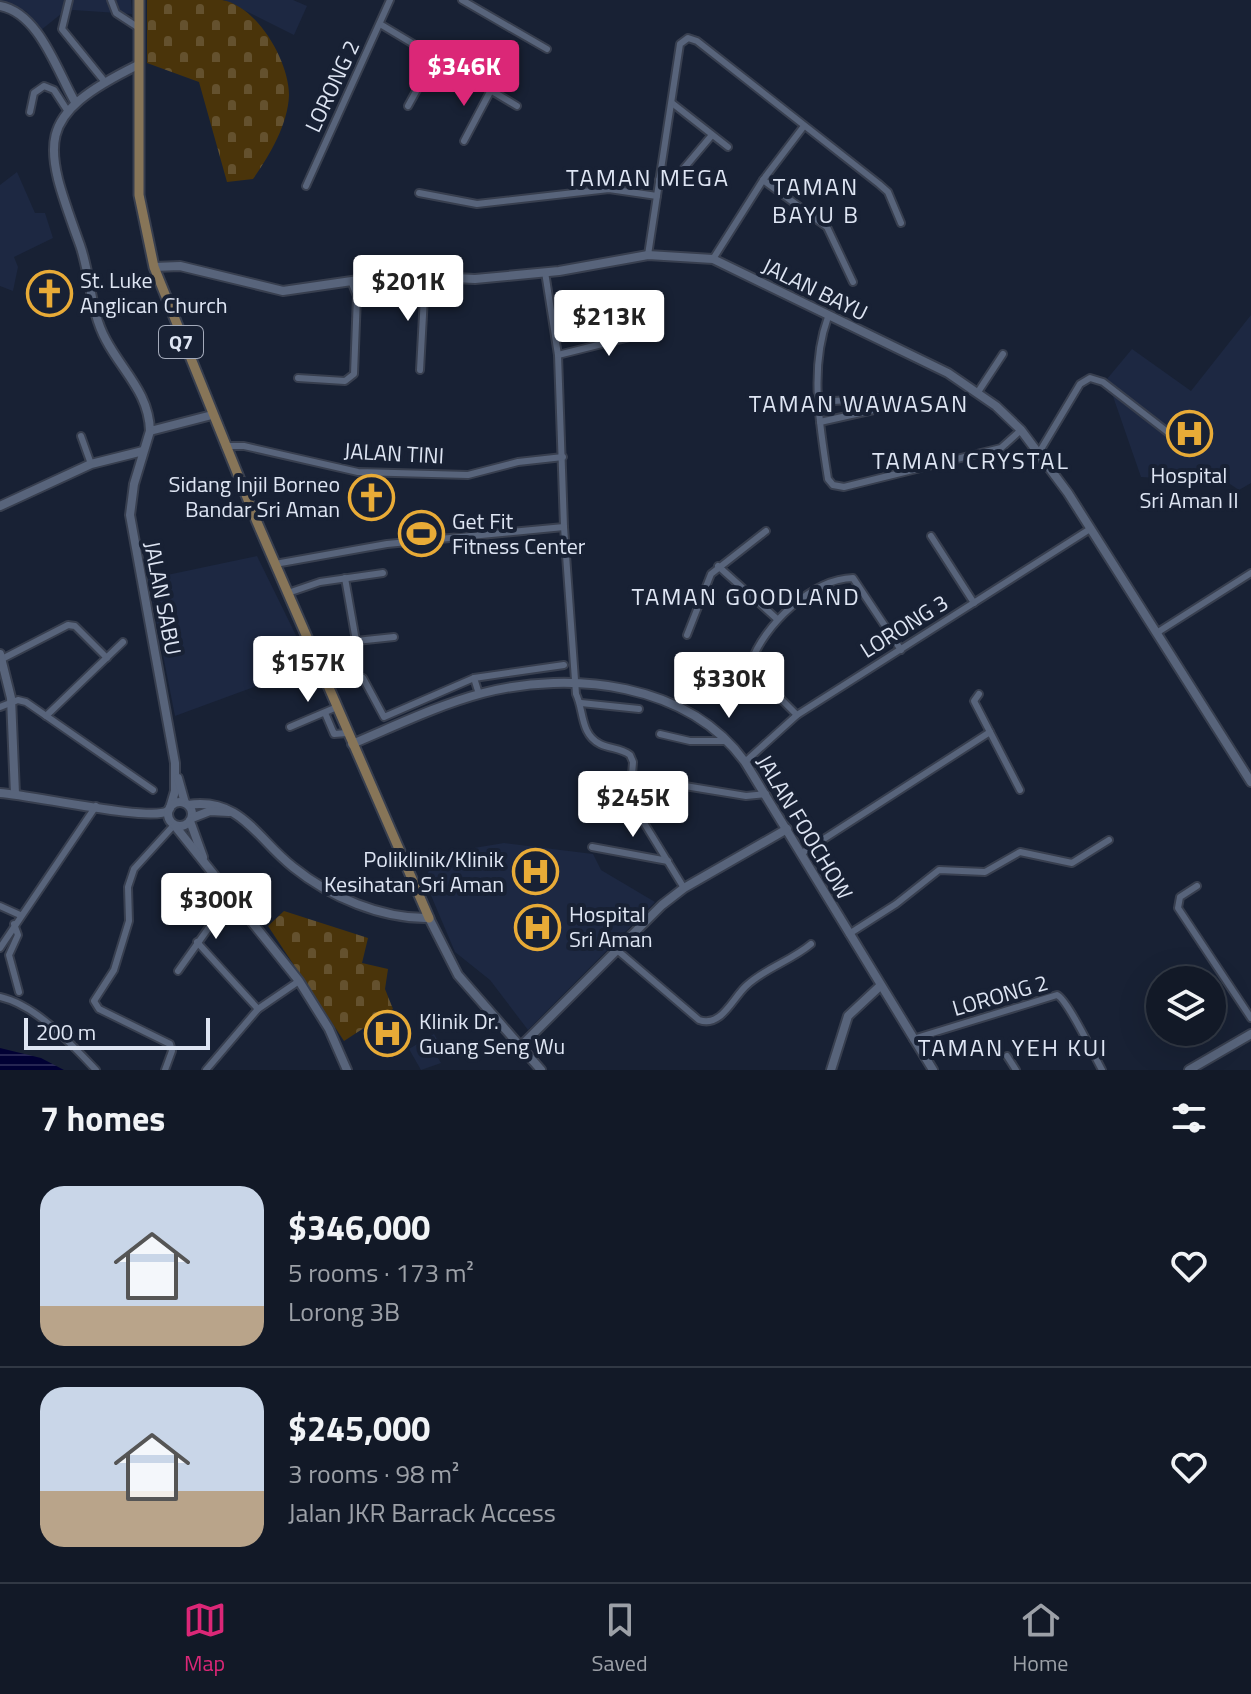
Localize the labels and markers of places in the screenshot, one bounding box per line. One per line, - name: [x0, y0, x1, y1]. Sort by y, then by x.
- pin: $346K: [408, 40, 520, 108]
- pin: $201K: [352, 255, 464, 323]
- place label: St. Luke Anglican Church: [80, 263, 228, 322]
- church icon: St. Luke Anglican Church: [25, 269, 73, 317]
- pin: $213K: [553, 290, 665, 358]
- hospital icon: Hospital Sri Aman II: [1165, 410, 1213, 458]
- place label: Hospital Sri Aman II: [1139, 458, 1239, 517]
- place label: Sidang Injil Borneo Bandar Sri Aman: [169, 467, 340, 526]
- church icon: Sidang Injil Borneo Bandar Sri Aman: [347, 473, 395, 521]
- place label: Get Fit Fitness Center: [452, 504, 586, 563]
- sports icon: Get Fit Fitness Center: [397, 510, 445, 558]
- pin: $157K: [252, 636, 364, 704]
- pin: $330K: [673, 652, 785, 720]
- pin: $245K: [577, 771, 689, 839]
- place label: Poliklinik/Klinik Kesihatan Sri Aman: [324, 842, 504, 901]
- hospital icon: Poliklinik/Klinik Kesihatan Sri Aman: [511, 848, 559, 896]
- pin: $300K: [160, 873, 272, 941]
- place label: Hospital Sri Aman: [569, 897, 653, 956]
- hospital icon: Hospital Sri Aman: [514, 903, 562, 951]
- place label: Klinik Dr. Guang Seng Wu: [419, 1004, 565, 1063]
- hospital icon: Klinik Dr. Guang Seng Wu: [364, 1010, 412, 1058]

